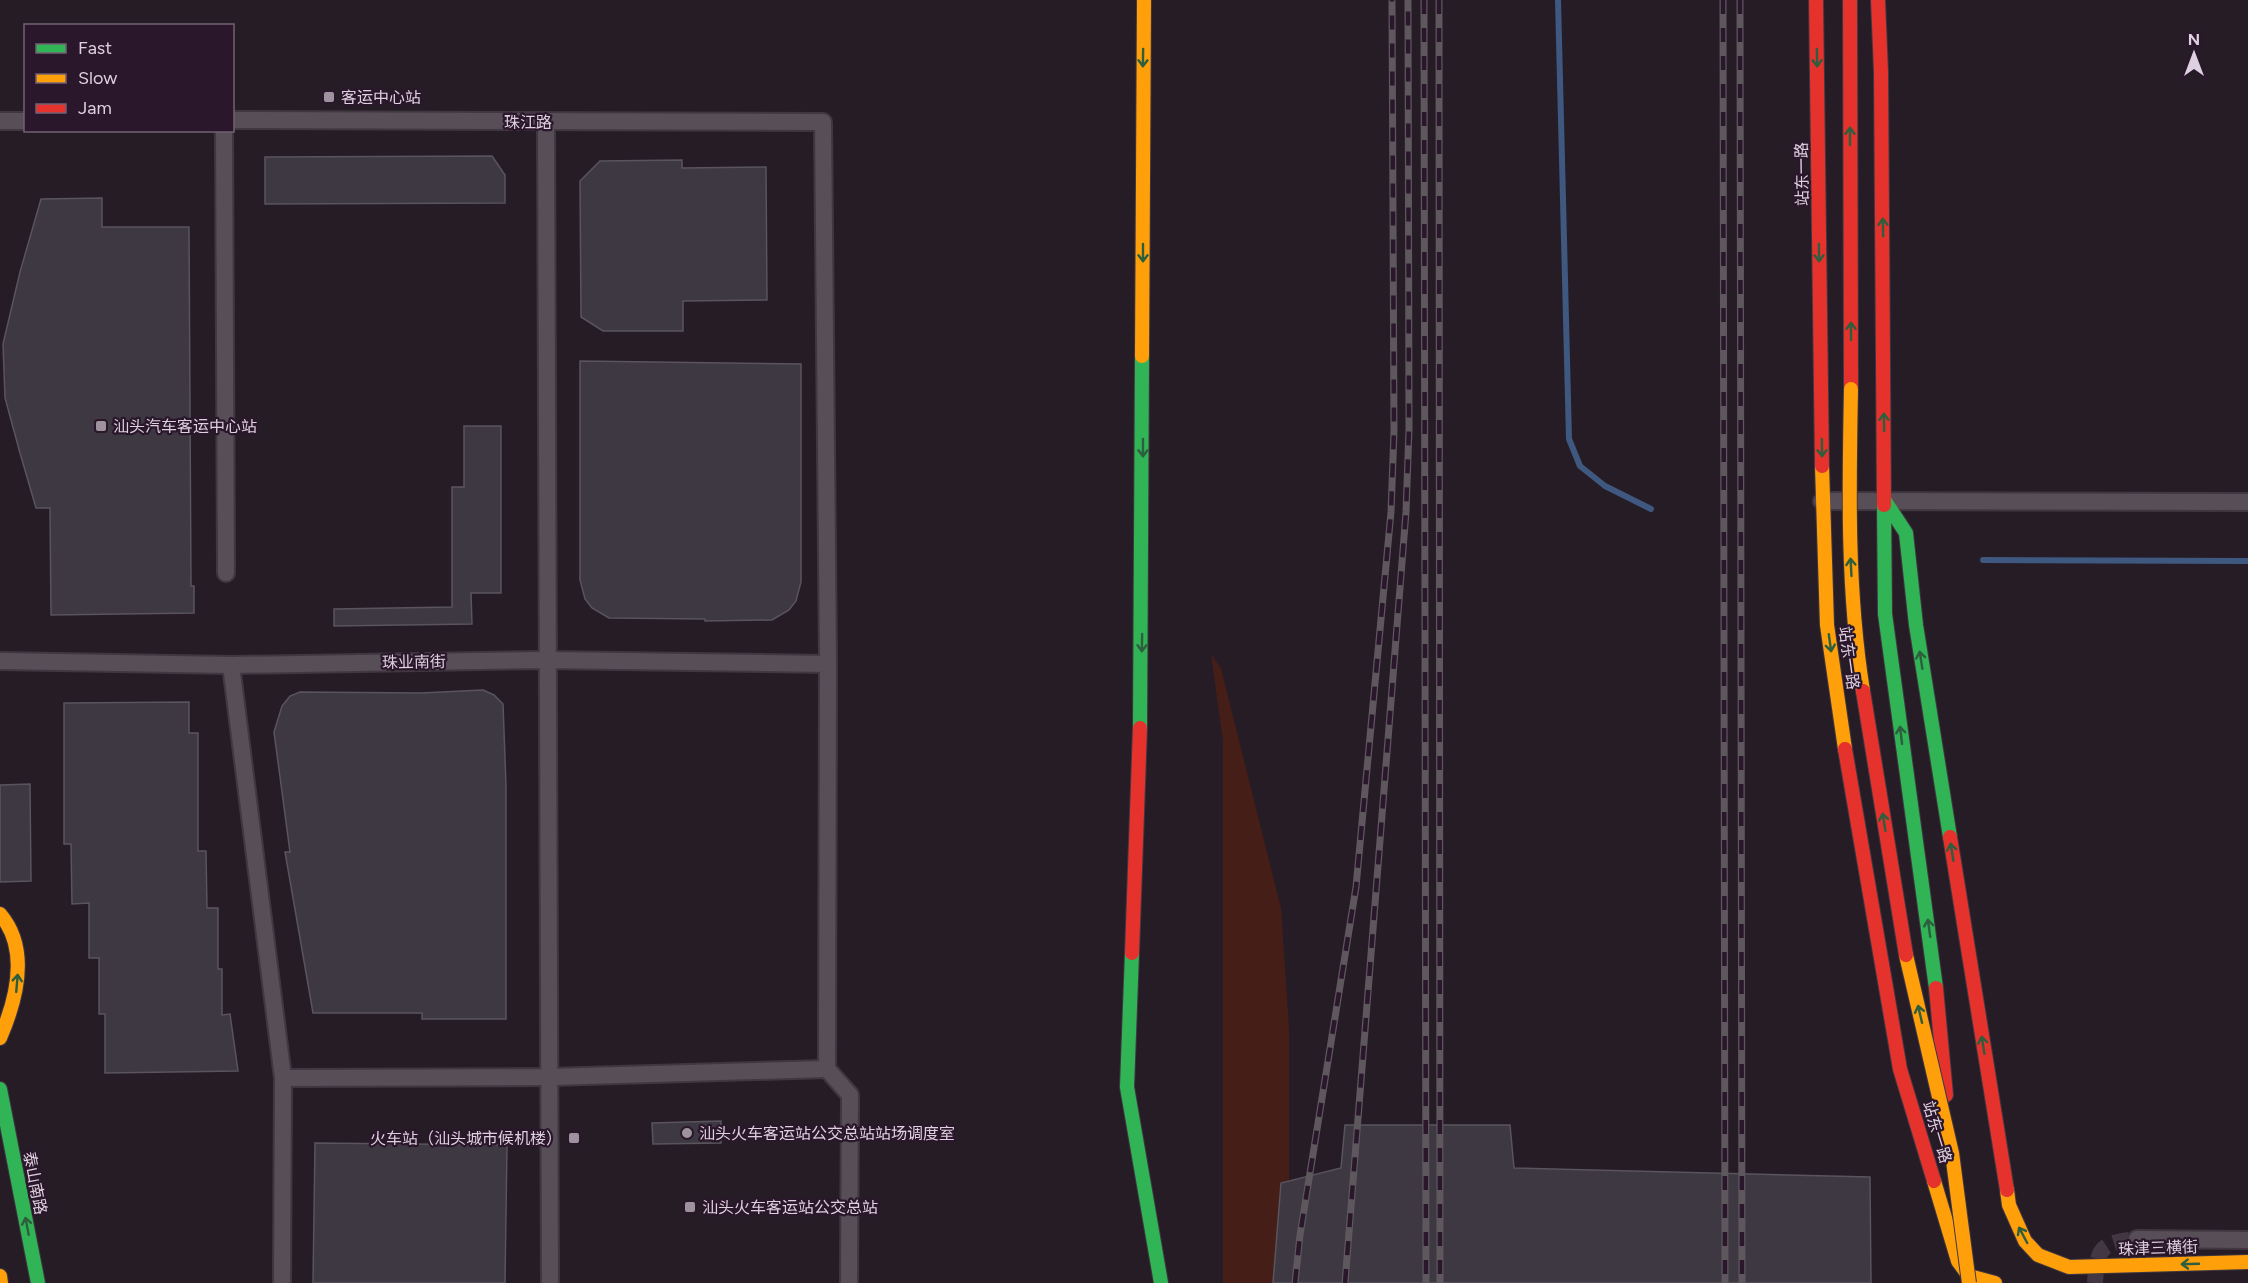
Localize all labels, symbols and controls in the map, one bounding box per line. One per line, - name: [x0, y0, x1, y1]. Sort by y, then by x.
- legend: [24, 24, 234, 132]
- north arrow: [2164, 24, 2224, 84]
- text: N: [2188, 30, 2200, 49]
- text: Fast: [78, 37, 112, 59]
- one-way arrow: [1137, 48, 1149, 68]
- one-way arrow: [1811, 48, 1823, 68]
- text: Slow: [78, 67, 117, 89]
- place label: 客运中心站: [341, 88, 421, 107]
- marker: 客运中心站: [322, 90, 336, 104]
- text: Jam: [78, 97, 112, 119]
- street label: 珠江路: [504, 113, 552, 132]
- one-way arrow: [1844, 126, 1856, 146]
- street label: 站东一路: [1792, 142, 1812, 206]
- one-way arrow: [1877, 217, 1888, 237]
- one-way arrow: [1137, 243, 1149, 263]
- one-way arrow: [1813, 243, 1825, 263]
- one-way arrow: [1845, 321, 1857, 341]
- one-way arrow: [1878, 412, 1890, 432]
- place label: 汕头汽车客运中心站: [113, 417, 257, 436]
- marker: 汕头汽车客运中心站: [94, 419, 108, 433]
- one-way arrow: [1138, 438, 1149, 458]
- one-way arrow: [1816, 438, 1828, 458]
- one-way arrow: [1845, 557, 1856, 577]
- street label: 站东一路: [1835, 625, 1863, 691]
- one-way arrow: [1136, 633, 1148, 653]
- one-way arrow: [1824, 633, 1835, 653]
- one-way arrow: [1915, 650, 1926, 670]
- street label: 珠业南街: [382, 652, 446, 672]
- one-way arrow: [1895, 725, 1906, 745]
- one-way arrow: [1878, 813, 1889, 833]
- one-way arrow: [1947, 843, 1958, 863]
- one-way arrow: [1923, 918, 1934, 938]
- one-way arrow: [12, 974, 23, 994]
- one-way arrow: [1914, 1005, 1925, 1024]
- one-way arrow: [1978, 1035, 1989, 1055]
- street label: 站东一路: [1919, 1099, 1955, 1165]
- place label: 汕头火车客运站公交总站站场调度室: [699, 1124, 955, 1143]
- marker: 汕头火车客运站公交总站站场调度室: [680, 1126, 694, 1140]
- place label: 火车站（汕头城市候机楼）: [370, 1129, 562, 1148]
- marker: 火车站（汕头城市候机楼）: [567, 1131, 581, 1145]
- street label: 泰山南路: [20, 1150, 50, 1216]
- place label: 汕头火车客运站公交总站: [702, 1198, 878, 1217]
- marker: 汕头火车客运站公交总站: [683, 1200, 697, 1214]
- one-way arrow: [21, 1216, 32, 1236]
- one-way arrow: [2017, 1226, 2028, 1244]
- street label: 珠津三横街: [2118, 1237, 2198, 1259]
- one-way arrow: [2180, 1258, 2200, 1269]

